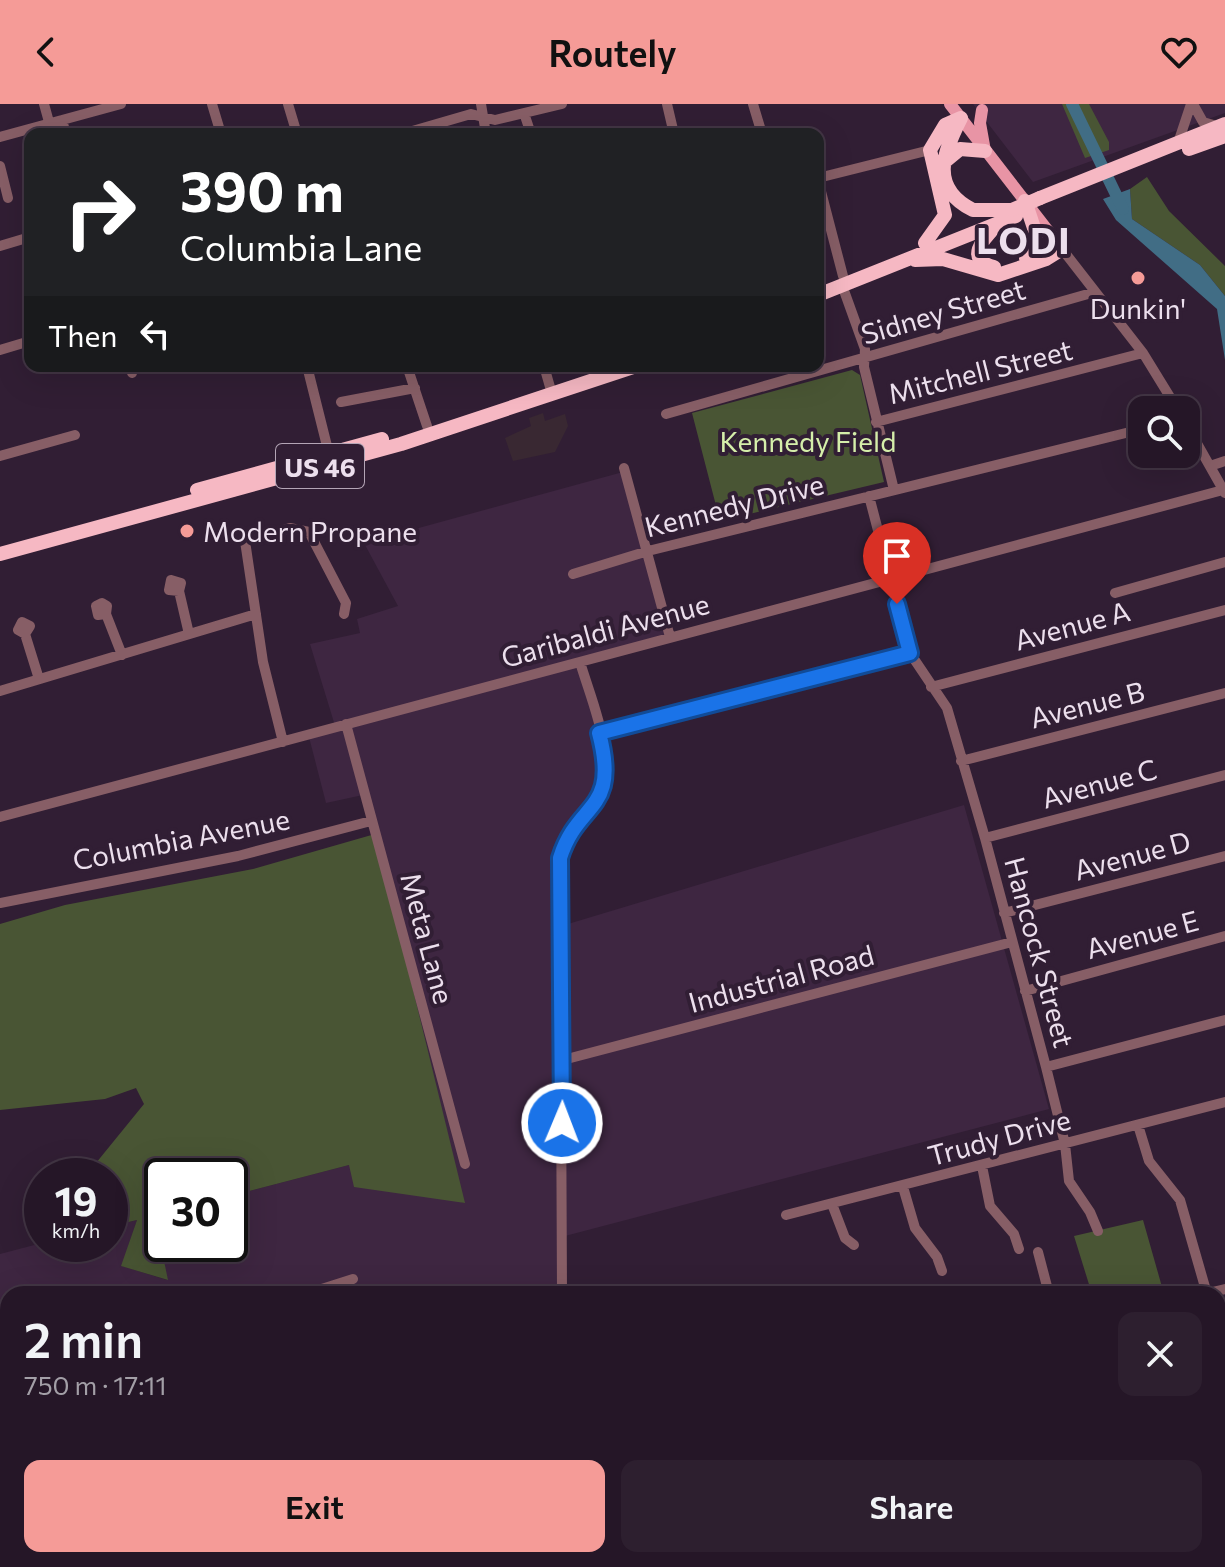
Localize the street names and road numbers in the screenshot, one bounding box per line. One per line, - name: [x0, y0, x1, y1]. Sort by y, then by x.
- street label: Sidney Street: [857, 271, 1029, 351]
- street label: Mitchell Street: [884, 332, 1076, 410]
- road number: US 46: [276, 444, 364, 488]
- street label: Kennedy Drive: [641, 466, 827, 544]
- street label: Garibaldi Avenue: [497, 586, 713, 674]
- street label: Avenue A: [1011, 593, 1133, 657]
- street label: Avenue B: [1026, 673, 1148, 735]
- street label: Avenue C: [1038, 751, 1160, 815]
- street label: Columbia Avenue: [70, 801, 292, 877]
- street label: Avenue D: [1070, 823, 1194, 887]
- street label: Hancock Street: [998, 853, 1082, 1051]
- street label: Meta Lane: [394, 869, 462, 1007]
- street label: Avenue E: [1082, 903, 1202, 965]
- street label: Industrial Road: [684, 937, 878, 1019]
- street label: Trudy Drive: [924, 1102, 1074, 1172]

